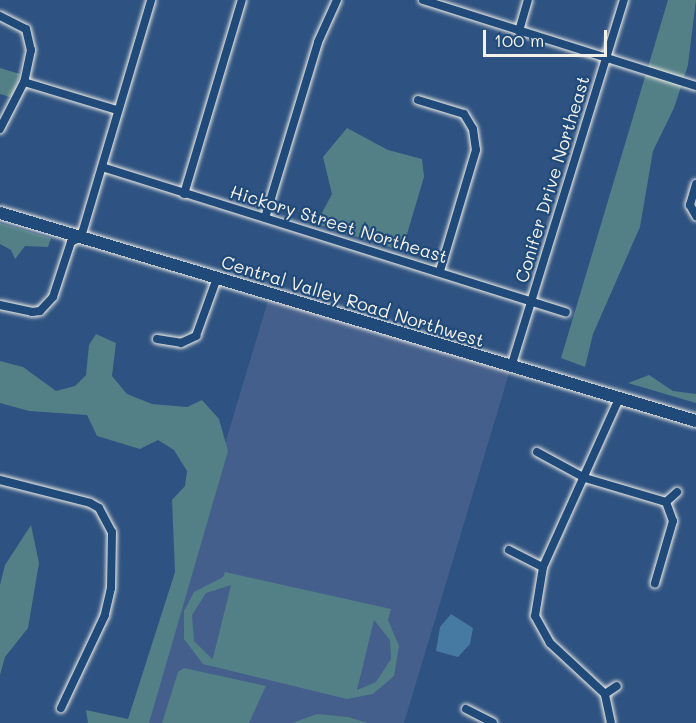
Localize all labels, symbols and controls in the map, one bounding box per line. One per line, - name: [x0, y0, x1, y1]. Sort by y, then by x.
- scale bar: [486, 18, 610, 56]
- text: 100 m: [494, 28, 544, 52]
- street label: Conifer Drive Northeast: [510, 73, 594, 285]
- street label: Hickory Street Northeast: [228, 181, 450, 267]
- street label: Central Valley Road Northwest: [219, 251, 487, 351]

